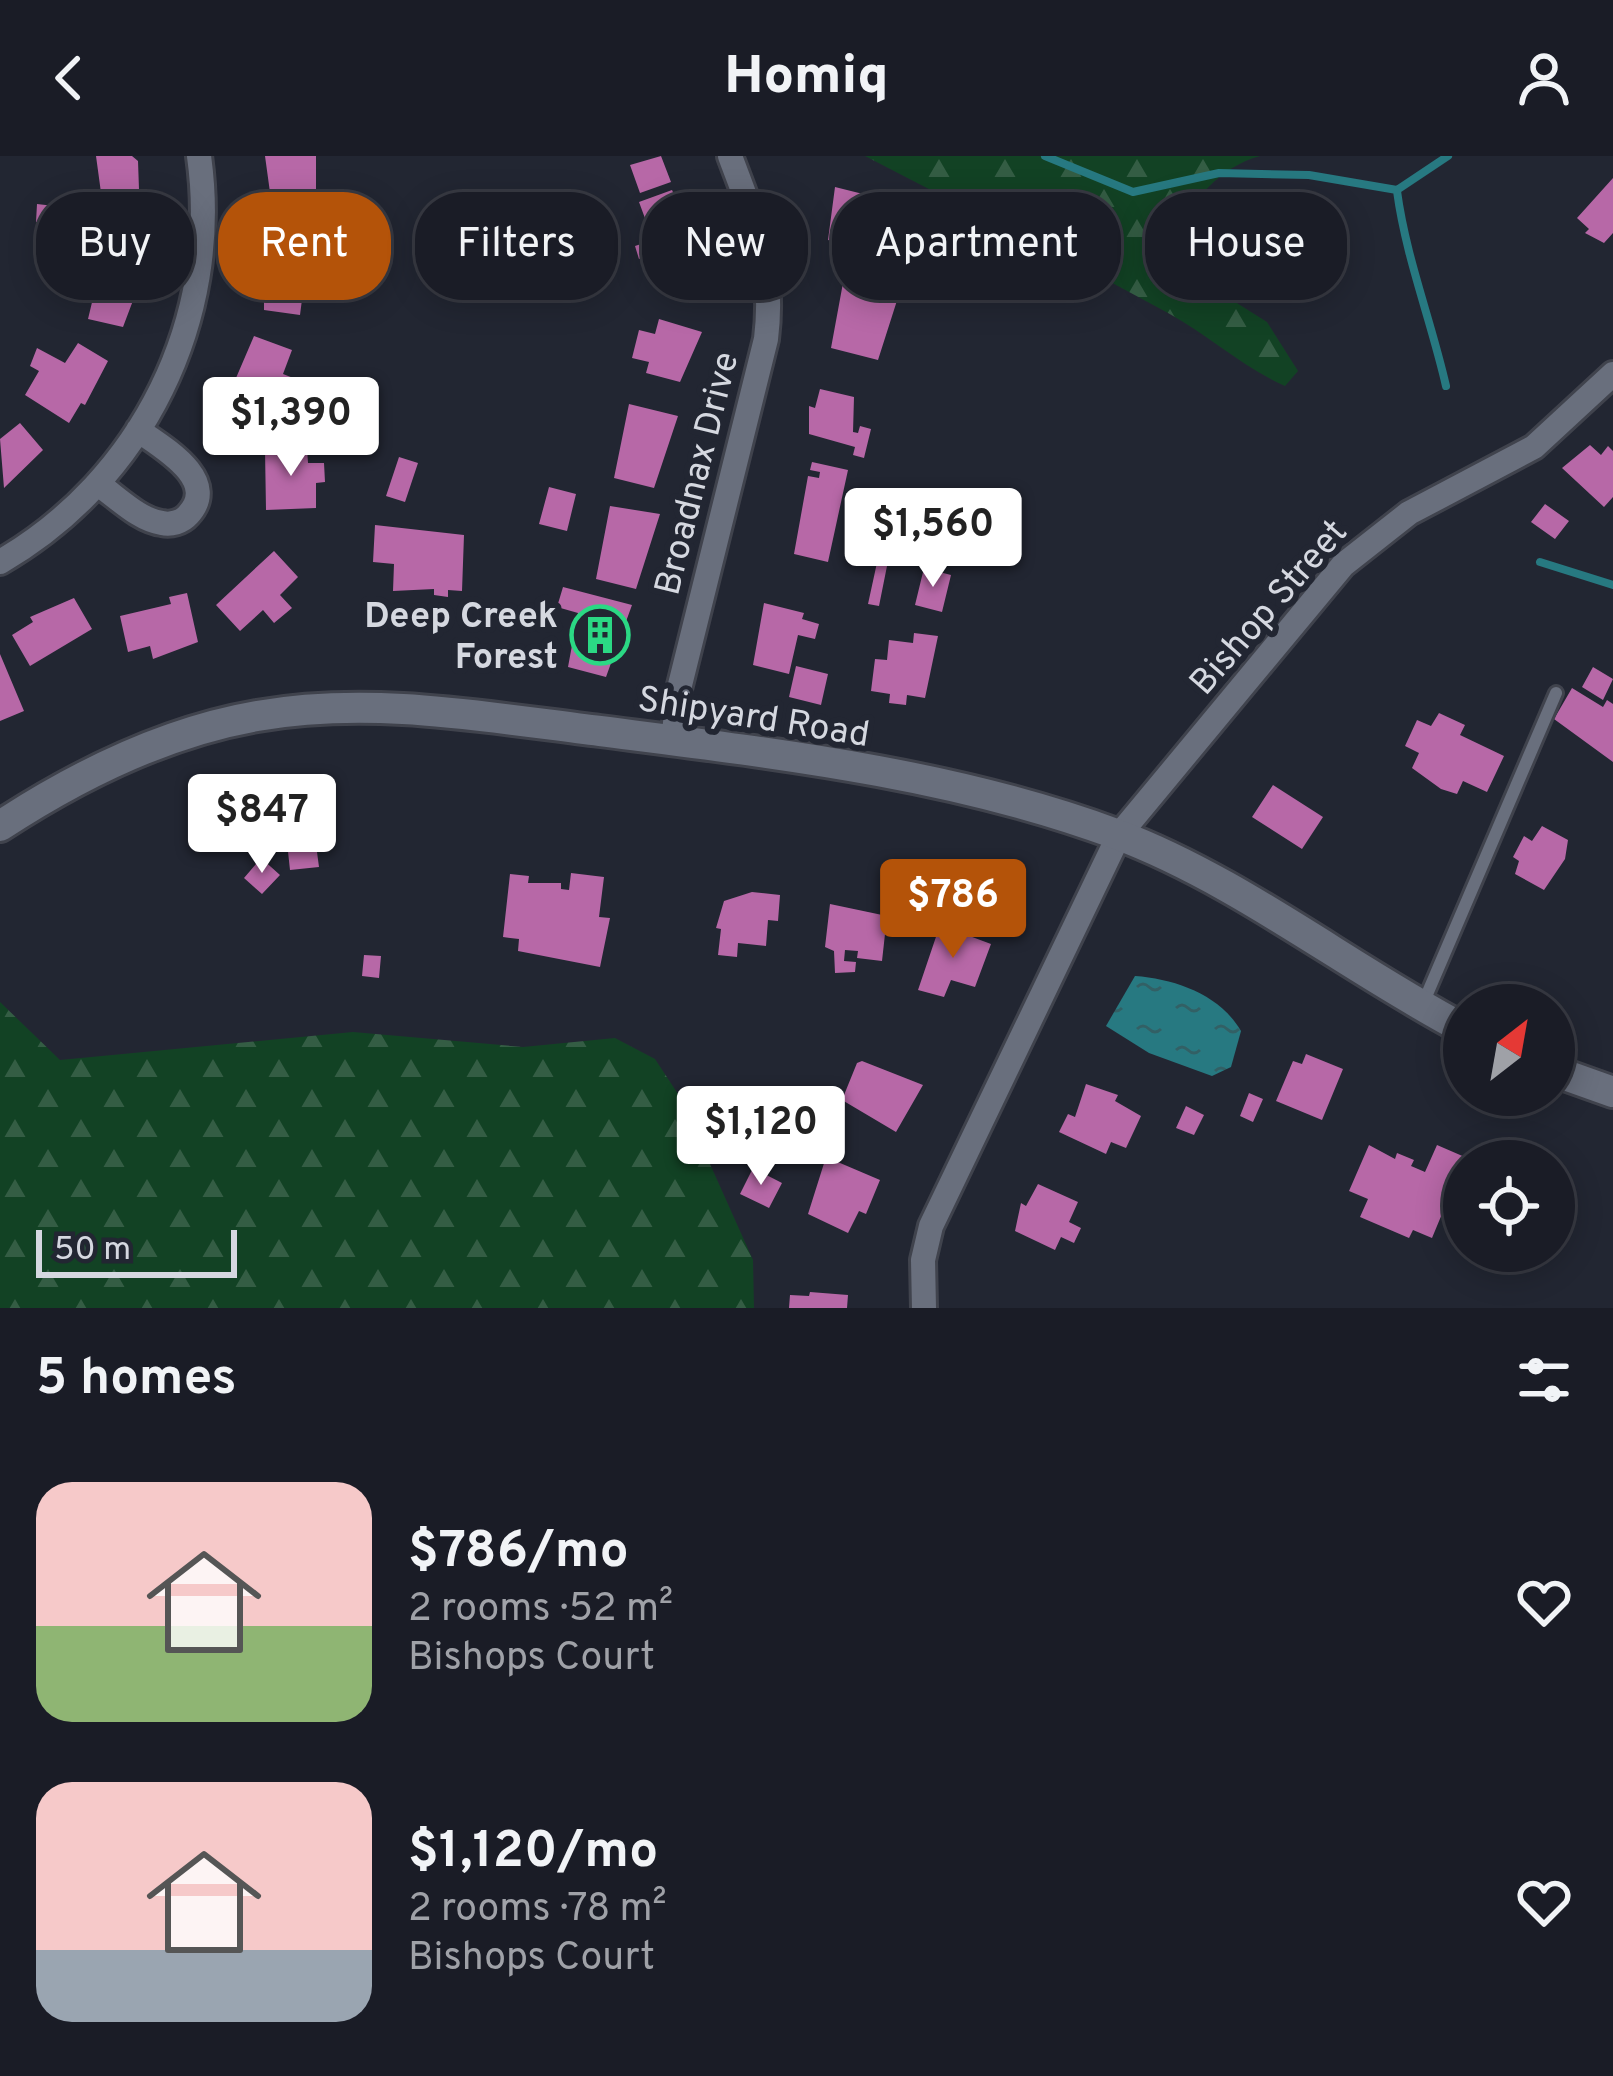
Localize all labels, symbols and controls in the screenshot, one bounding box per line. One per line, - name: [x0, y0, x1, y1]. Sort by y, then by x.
- text: Homiq: [724, 44, 889, 113]
- icon: back: [36, 45, 102, 111]
- icon: person: [1511, 45, 1577, 111]
- chip: Buy: [36, 192, 194, 300]
- chip: Rent: [218, 192, 391, 300]
- chip: Filters: [415, 192, 618, 300]
- chip: New: [642, 192, 808, 300]
- chip: Apartment: [832, 192, 1121, 300]
- chip: House: [1145, 192, 1347, 300]
- street label: Broadnax Drive: [646, 347, 751, 601]
- pin: $1,390: [193, 377, 389, 479]
- text: $1,390: [230, 391, 352, 440]
- pin: $1,560: [835, 488, 1031, 590]
- text: $1,560: [872, 502, 994, 551]
- street label: Bishop Street: [1181, 511, 1359, 706]
- place label: Deep Creek Forest: [364, 595, 558, 682]
- building icon: Deep Creek Forest: [569, 604, 631, 666]
- street label: Shipyard Road: [634, 678, 873, 760]
- pin: $847: [191, 774, 333, 876]
- text: $847: [215, 788, 309, 837]
- pin: $786: [882, 859, 1024, 961]
- text: $786: [907, 873, 999, 922]
- north arrow: [1443, 984, 1575, 1116]
- map controls: [1443, 984, 1575, 1272]
- pin: $1,120: [663, 1086, 859, 1188]
- text: $1,120: [704, 1100, 818, 1149]
- button: locate: [1443, 1140, 1575, 1272]
- scale bar: [36, 1224, 237, 1277]
- text: 50 m: [54, 1230, 131, 1272]
- icon: filters: [1511, 1347, 1577, 1413]
- text: 5 homes: [36, 1348, 237, 1413]
- text: $786/mo: [408, 1521, 629, 1586]
- icon: home: [132, 1530, 276, 1674]
- icon: heart: [1511, 1569, 1577, 1635]
- text: 2 rooms · 52 m²: [408, 1586, 673, 1635]
- text: Bishops Court: [408, 1635, 655, 1684]
- text: $1,120/mo: [408, 1821, 658, 1886]
- icon: home: [132, 1830, 276, 1974]
- icon: heart: [1511, 1869, 1577, 1935]
- text: 2 rooms · 78 m²: [408, 1886, 667, 1935]
- text: Bishops Court: [408, 1935, 655, 1984]

